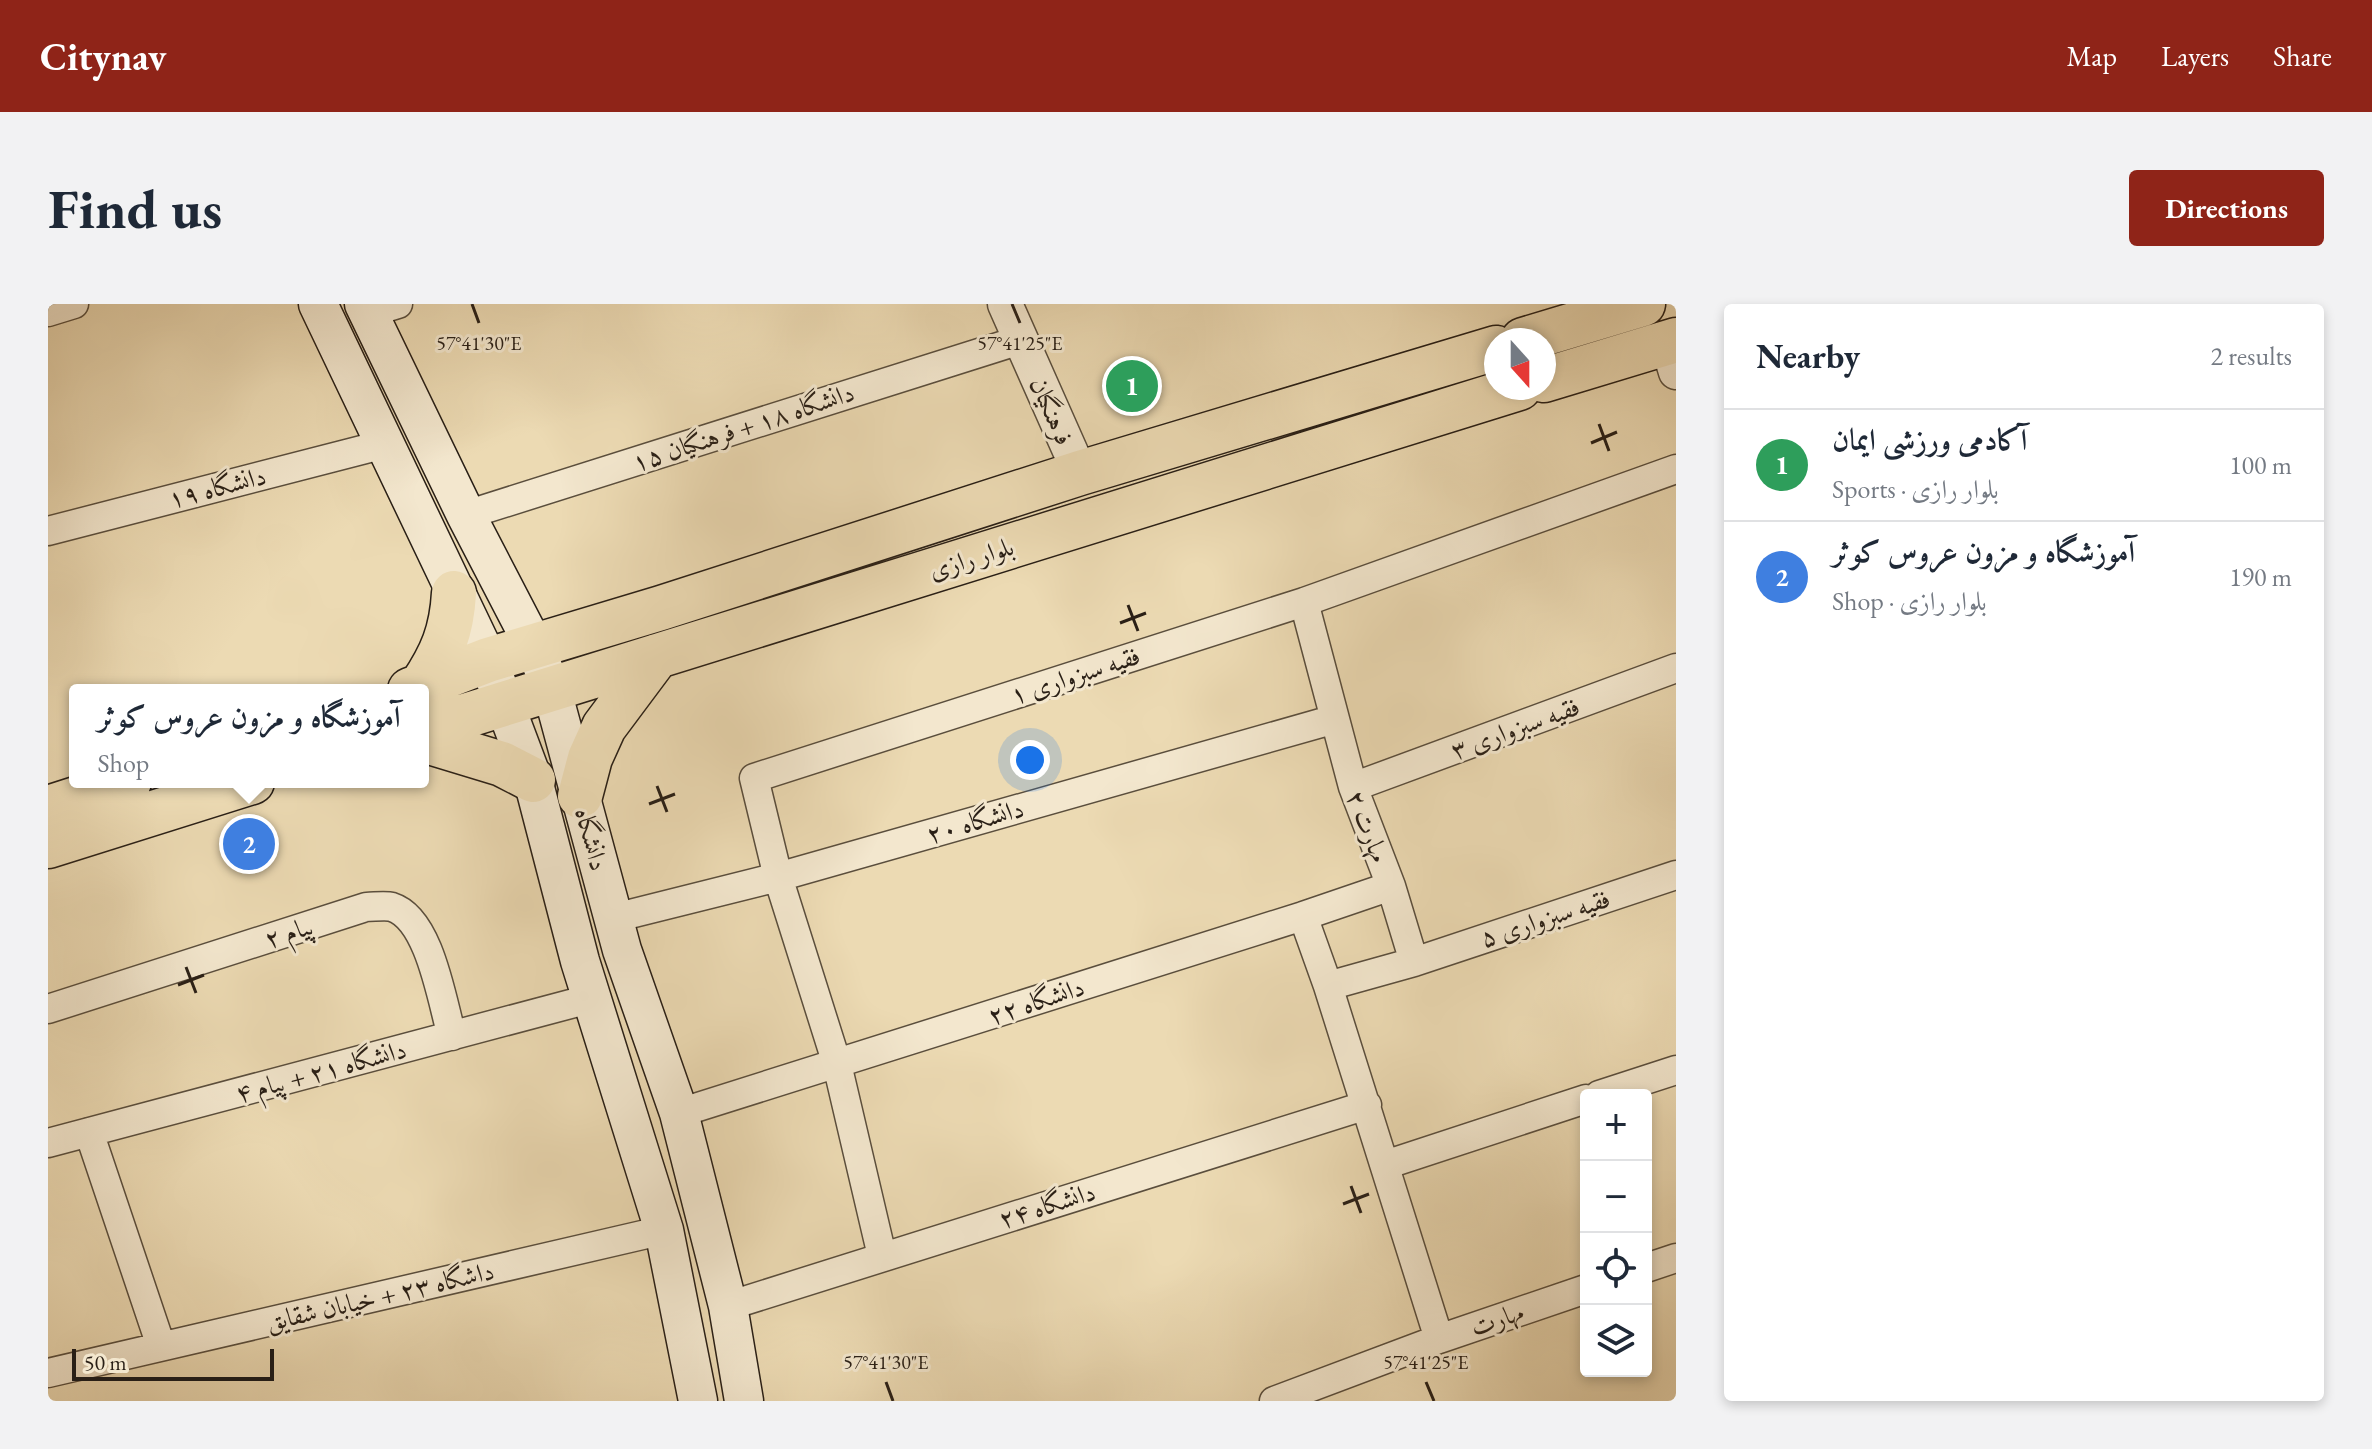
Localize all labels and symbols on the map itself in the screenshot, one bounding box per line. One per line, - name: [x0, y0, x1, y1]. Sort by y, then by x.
- north arrow: [1484, 328, 1556, 400]
- text: 57°41'30"E: [436, 330, 522, 356]
- text: 57°41'25"E: [977, 330, 1063, 356]
- pin: 1: [1106, 356, 1158, 416]
- street label: فرهنگیان: [1022, 372, 1082, 450]
- street label: دانشگاه ۱۸ + فرهنگیان ۱۵: [627, 375, 859, 479]
- street label: دانشگاه ۱۹: [165, 458, 269, 516]
- street label: بلوار رازی: [924, 529, 1018, 587]
- street label: فقیه سبزواری ۱: [1006, 638, 1144, 712]
- street label: فقیه سبزواری ۳: [1446, 689, 1584, 767]
- your location: [1010, 740, 1050, 780]
- street label: مهارت ۲: [1339, 785, 1397, 867]
- street label: دانشگاه ۲۰: [922, 791, 1028, 851]
- street label: دانشگاه: [567, 804, 617, 874]
- pin: 2: [223, 814, 275, 874]
- street label: فقیه سبزواری ۵: [1476, 881, 1614, 955]
- street label: پیام ۲: [260, 908, 320, 962]
- street label: دانشگاه ۲۲: [983, 969, 1089, 1033]
- street label: دانشگاه ۲۱ + پیام ۴: [232, 1032, 412, 1116]
- street label: دانشگاه ۲۴: [994, 1174, 1100, 1236]
- street label: داشگاه ۲۳ + خیابان شقایق: [263, 1253, 497, 1339]
- street label: مهارت: [1466, 1294, 1528, 1344]
- scale bar: [72, 1345, 274, 1381]
- text: 57°41'30"E: [843, 1349, 929, 1375]
- text: 57°41'25"E: [1383, 1349, 1469, 1375]

